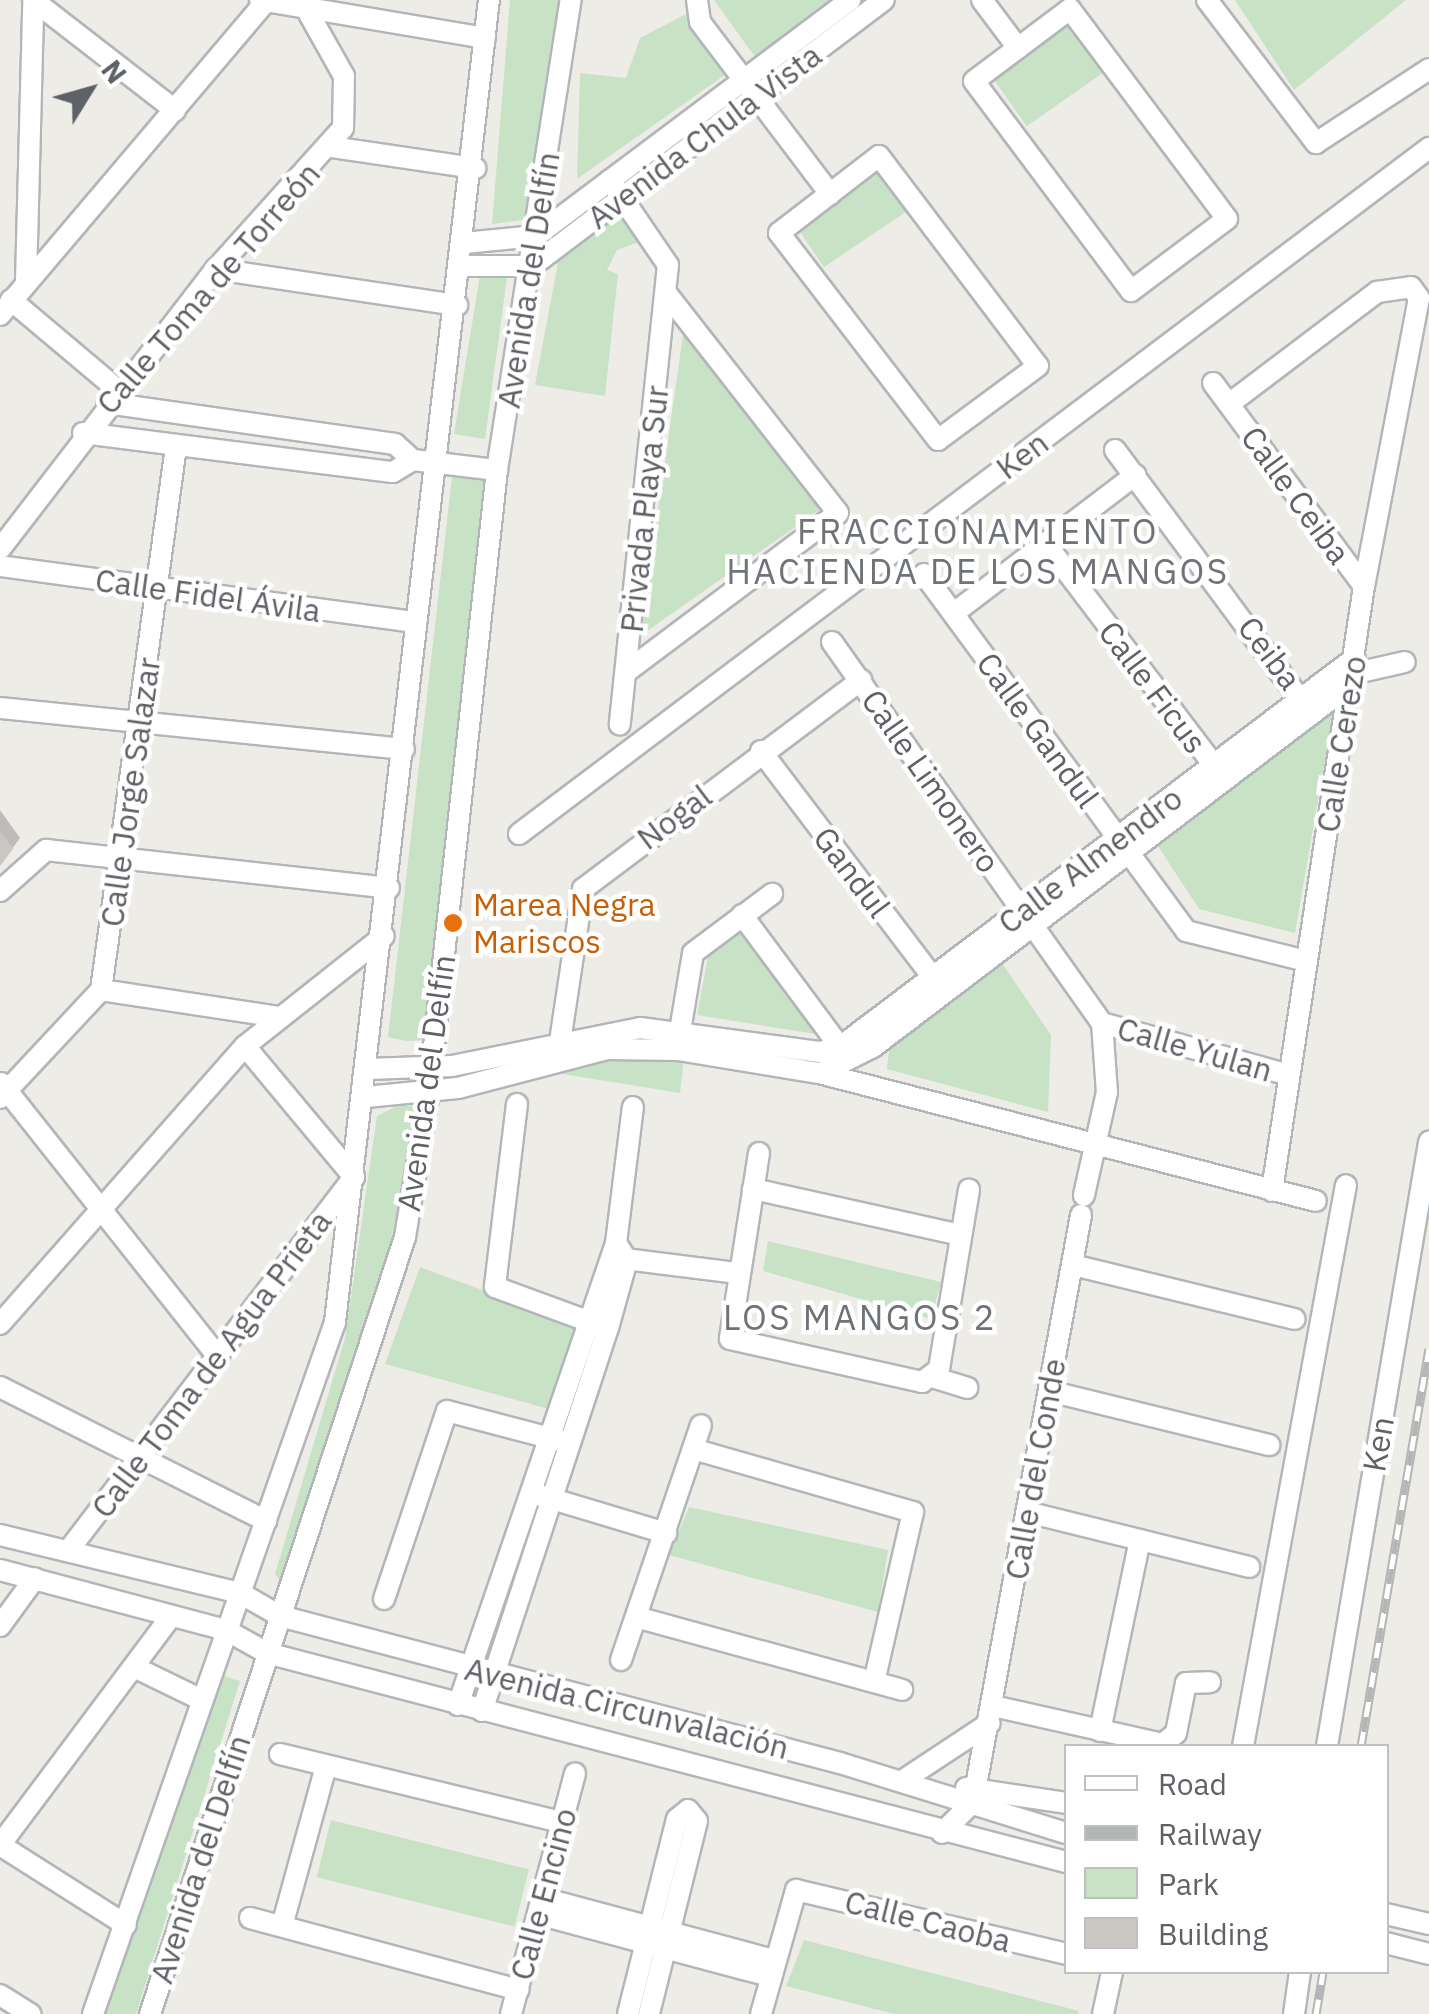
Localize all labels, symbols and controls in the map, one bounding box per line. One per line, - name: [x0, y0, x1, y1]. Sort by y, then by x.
- street label: Avenida Chula Vista: [579, 35, 829, 237]
- north arrow: [40, 40, 140, 140]
- text: N: [93, 52, 135, 91]
- street label: Avenida del Delfín: [489, 149, 567, 411]
- street label: Calle Toma de Torreón: [88, 154, 328, 422]
- street label: Privada Playa Sur: [612, 384, 676, 634]
- street label: Calle Ceiba: [1233, 419, 1359, 571]
- street label: Ken: [988, 423, 1056, 487]
- district label: FRACCIONAMIENTO HACIENDA DE LOS MANGOS: [726, 510, 1230, 592]
- street label: Calle Fidel Ávila: [93, 560, 323, 630]
- street label: Ceiba: [1230, 609, 1310, 697]
- street label: Calle Ficus: [1091, 614, 1215, 760]
- street label: Calle Gandul: [969, 645, 1107, 815]
- street label: Calle Cerezo: [1308, 653, 1374, 835]
- street label: Calle Jorge Salazar: [92, 655, 168, 929]
- street label: Calle Limonero: [854, 682, 1008, 880]
- street label: Nogal: [629, 777, 719, 857]
- street label: Calle Almendro: [990, 778, 1190, 942]
- street label: Gandul: [806, 819, 898, 925]
- place label: Marea Negra Mariscos: [473, 886, 656, 961]
- marker: Marea Negra Mariscos: [442, 912, 464, 934]
- street label: Avenida del Delfín: [389, 952, 463, 1214]
- street label: Calle Yulan: [1113, 1009, 1277, 1089]
- street label: Calle Toma de Agua Prieta: [83, 1203, 339, 1525]
- district label: LOS MANGOS 2: [723, 1296, 997, 1338]
- street label: Calle del Conde: [997, 1355, 1073, 1583]
- street label: Ken: [1354, 1413, 1402, 1475]
- street label: Avenida Circunvalación: [461, 1649, 793, 1767]
- street label: Avenida del Delfín: [142, 1730, 258, 1988]
- legend: [1064, 1744, 1389, 1974]
- text: Road: [1158, 1764, 1227, 1803]
- street label: Calle Encino: [502, 1804, 584, 1984]
- text: Railway: [1158, 1814, 1262, 1853]
- text: Park: [1158, 1864, 1219, 1903]
- street label: Calle Caoba: [841, 1882, 1015, 1960]
- text: Building: [1158, 1914, 1268, 1953]

